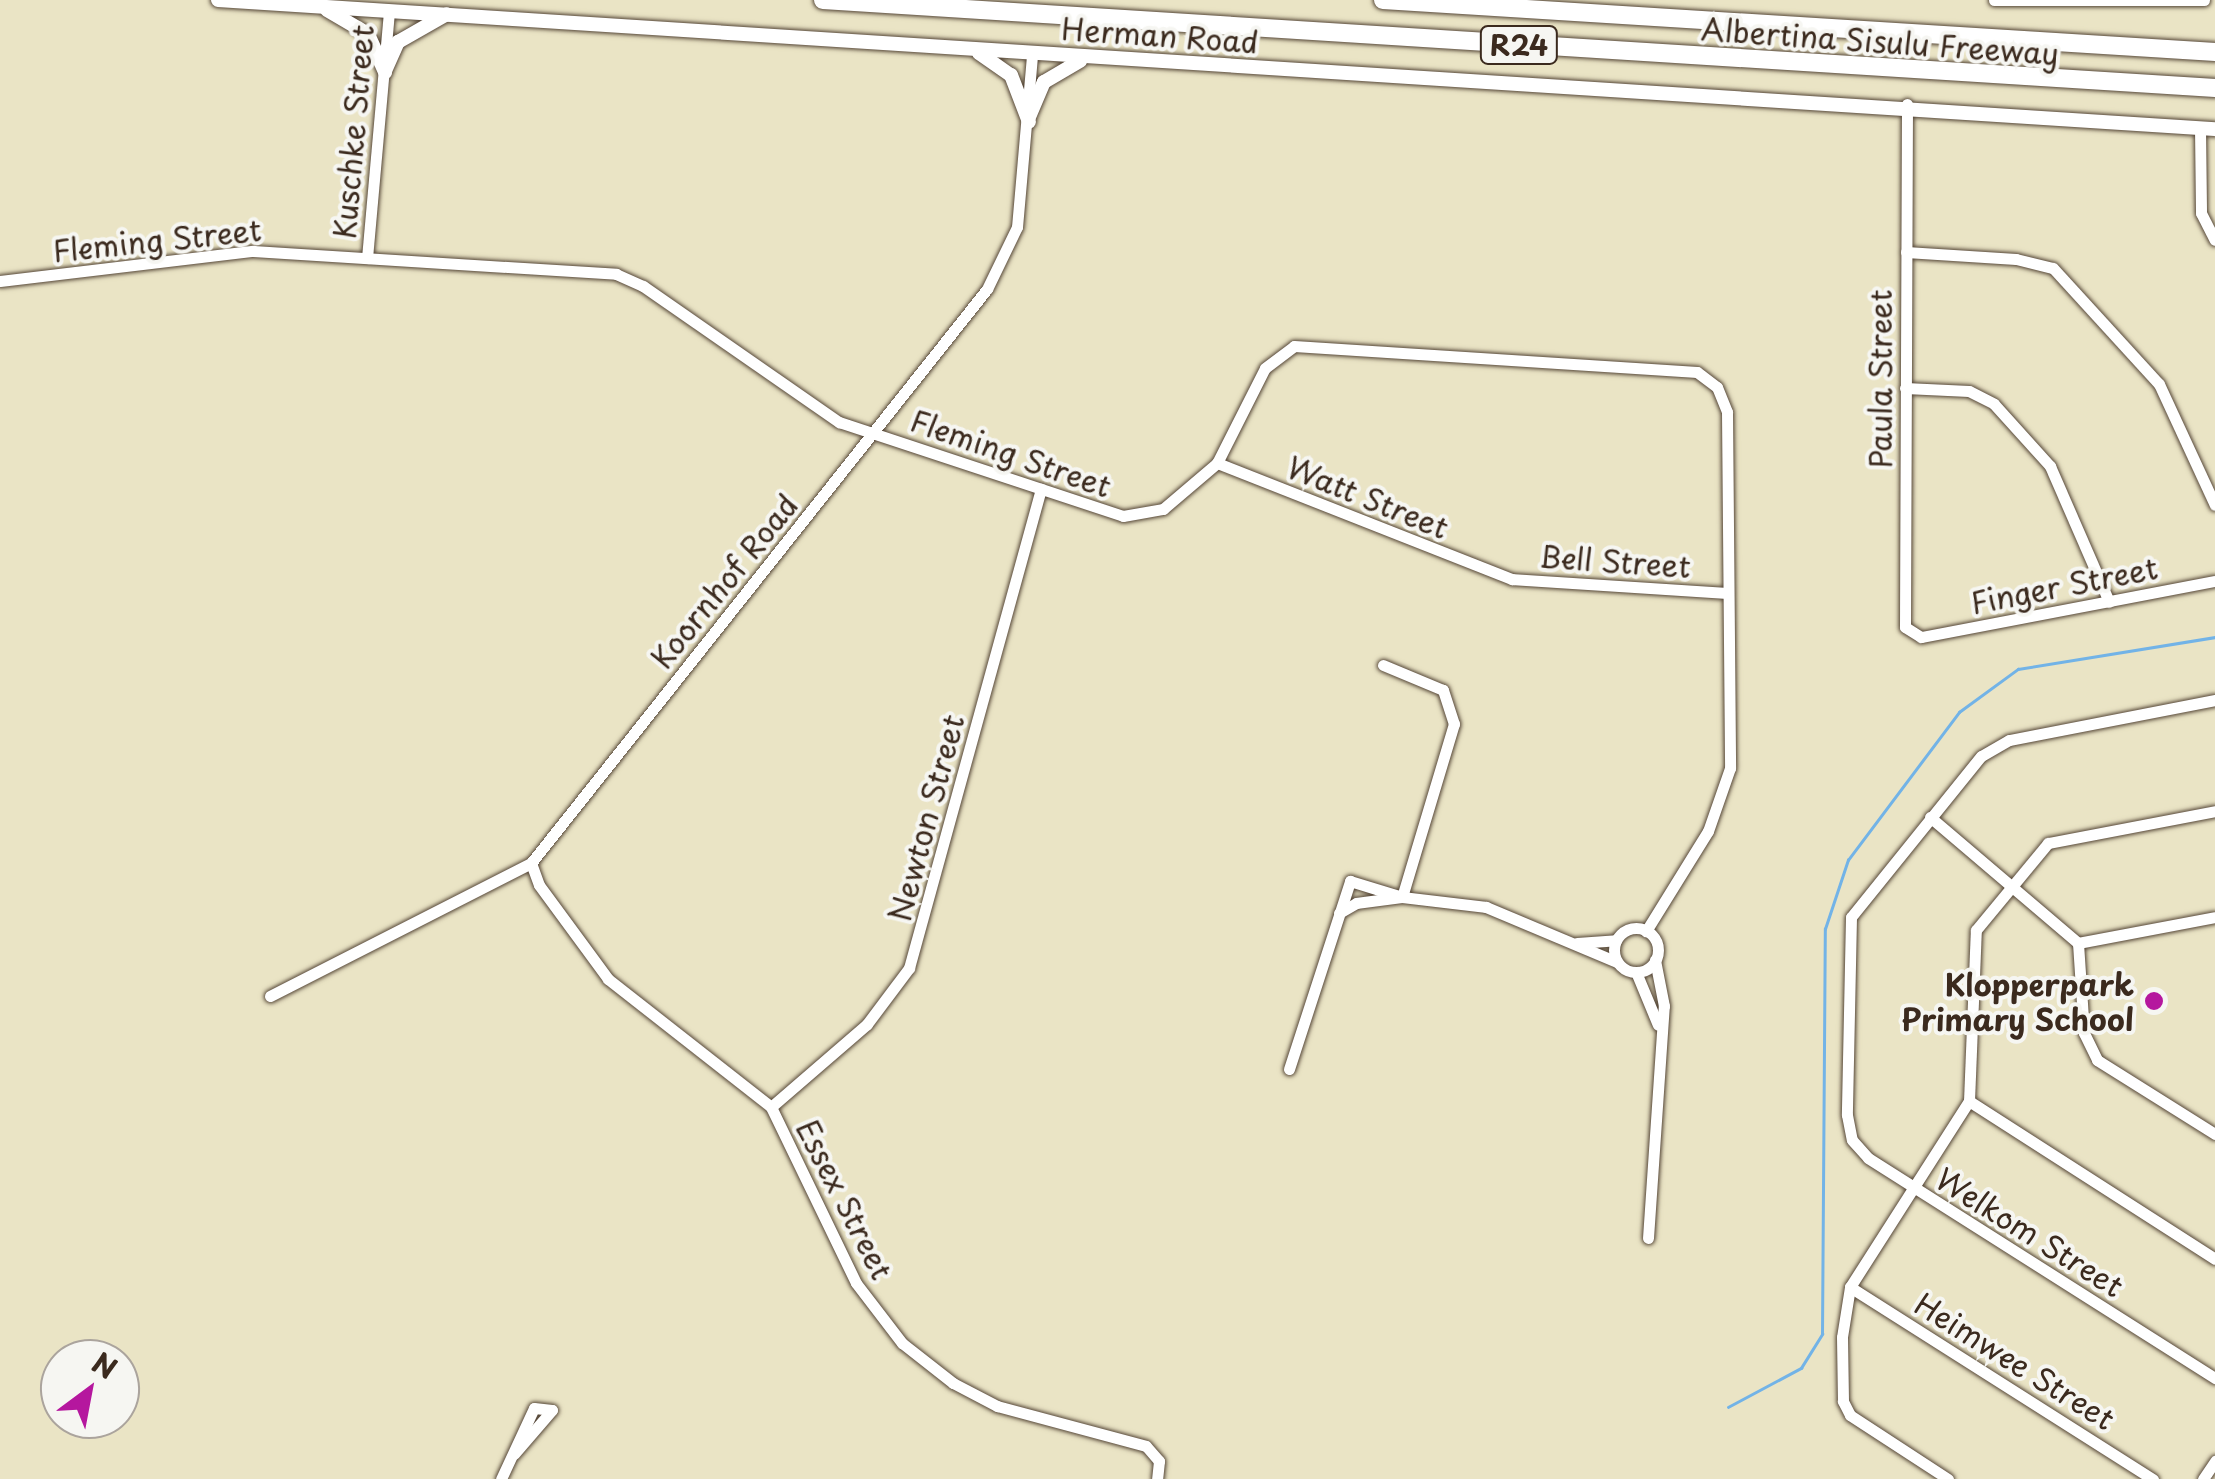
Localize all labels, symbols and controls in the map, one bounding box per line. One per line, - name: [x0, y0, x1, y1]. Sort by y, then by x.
- street label: Herman Road: [1060, 10, 1260, 60]
- street label: Albertina Sisulu Freeway: [1698, 10, 2062, 72]
- road number: R24: [1479, 22, 1559, 68]
- street label: Kuschke Street: [326, 23, 380, 241]
- street label: Fleming Street: [51, 211, 263, 269]
- street label: Paula Street: [1862, 290, 1898, 468]
- street label: Fleming Street: [906, 402, 1116, 504]
- street label: Watt Street: [1282, 448, 1454, 546]
- street label: Koornhof Road: [643, 487, 805, 675]
- street label: Bell Street: [1537, 538, 1693, 584]
- street label: Finger Street: [1967, 549, 2161, 621]
- street label: Newton Street: [881, 711, 971, 925]
- place label: Klopperpark Primary School: [1901, 966, 2134, 1036]
- marker: Klopperpark Primary School: [2143, 990, 2165, 1012]
- street label: Essex Street: [789, 1112, 901, 1286]
- street label: Welkom Street: [1929, 1160, 2131, 1304]
- street label: Heimwee Street: [1908, 1285, 2122, 1437]
- north arrow: [40, 1339, 140, 1439]
- text: N: [84, 1341, 126, 1389]

